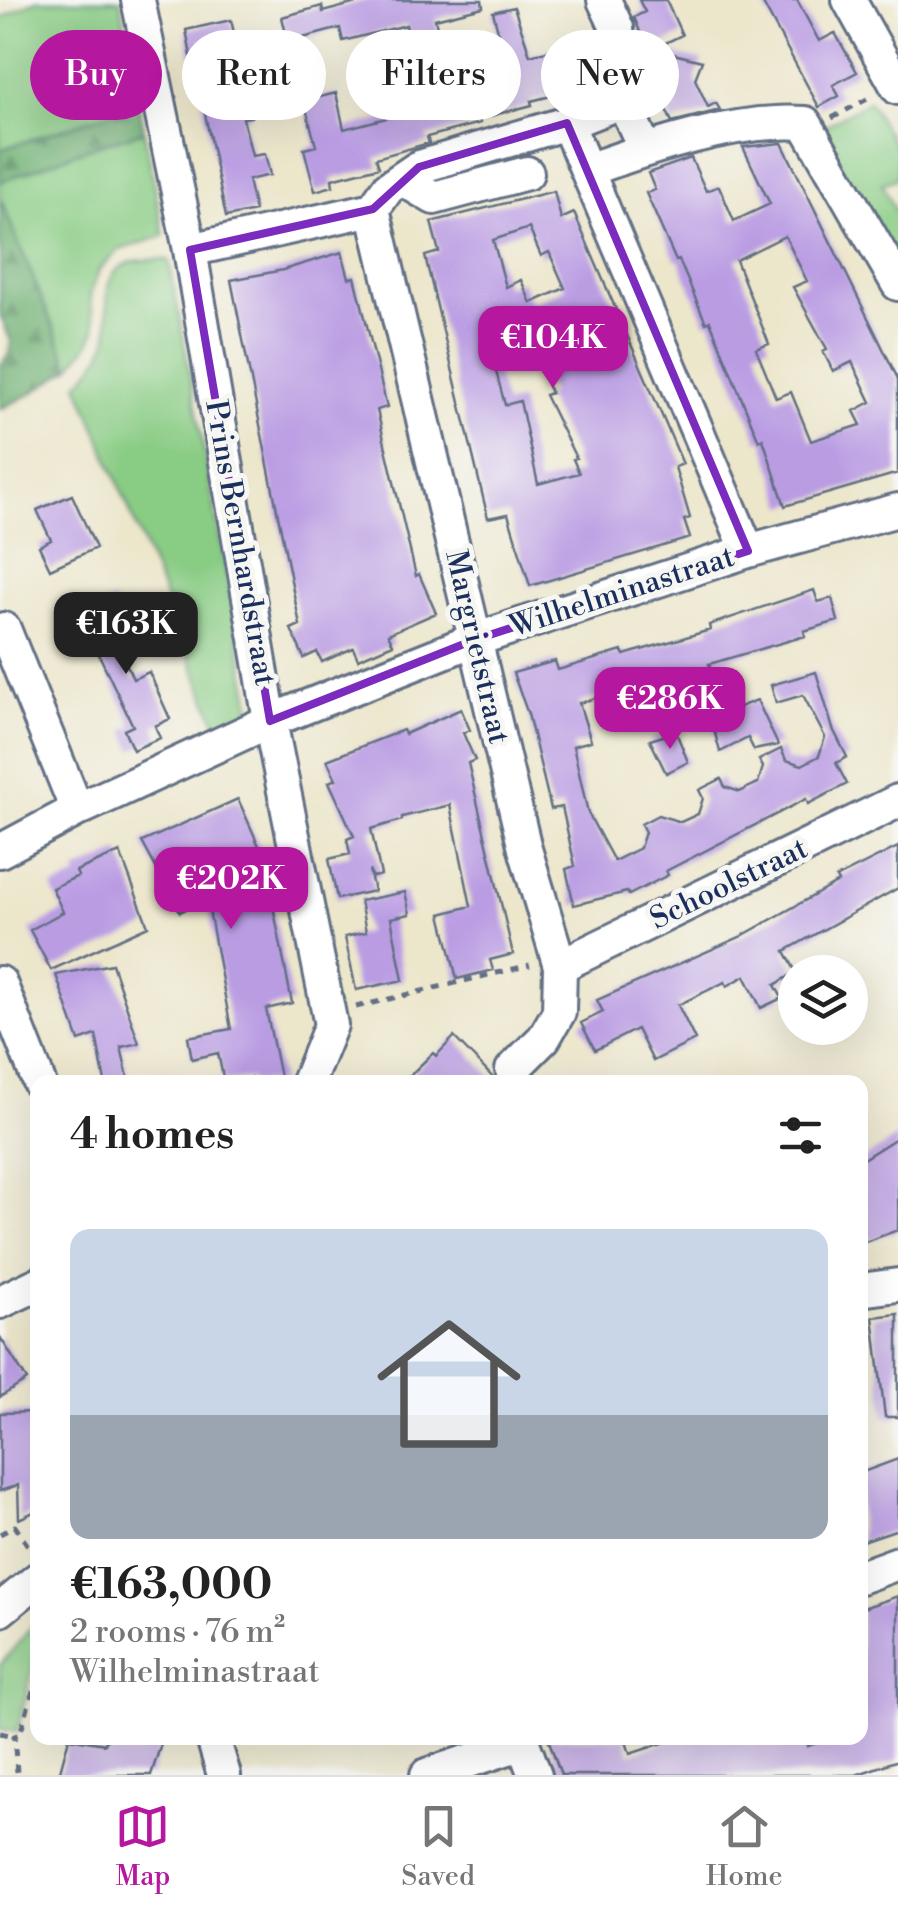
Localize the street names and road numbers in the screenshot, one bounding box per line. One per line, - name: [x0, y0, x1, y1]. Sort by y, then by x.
- street label: Prins Bernhardstraat: [196, 397, 284, 689]
- street label: Wilhelminastraat: [504, 538, 739, 647]
- street label: Margrietstraat: [436, 546, 518, 748]
- street label: Schoolstraat: [644, 829, 814, 938]

